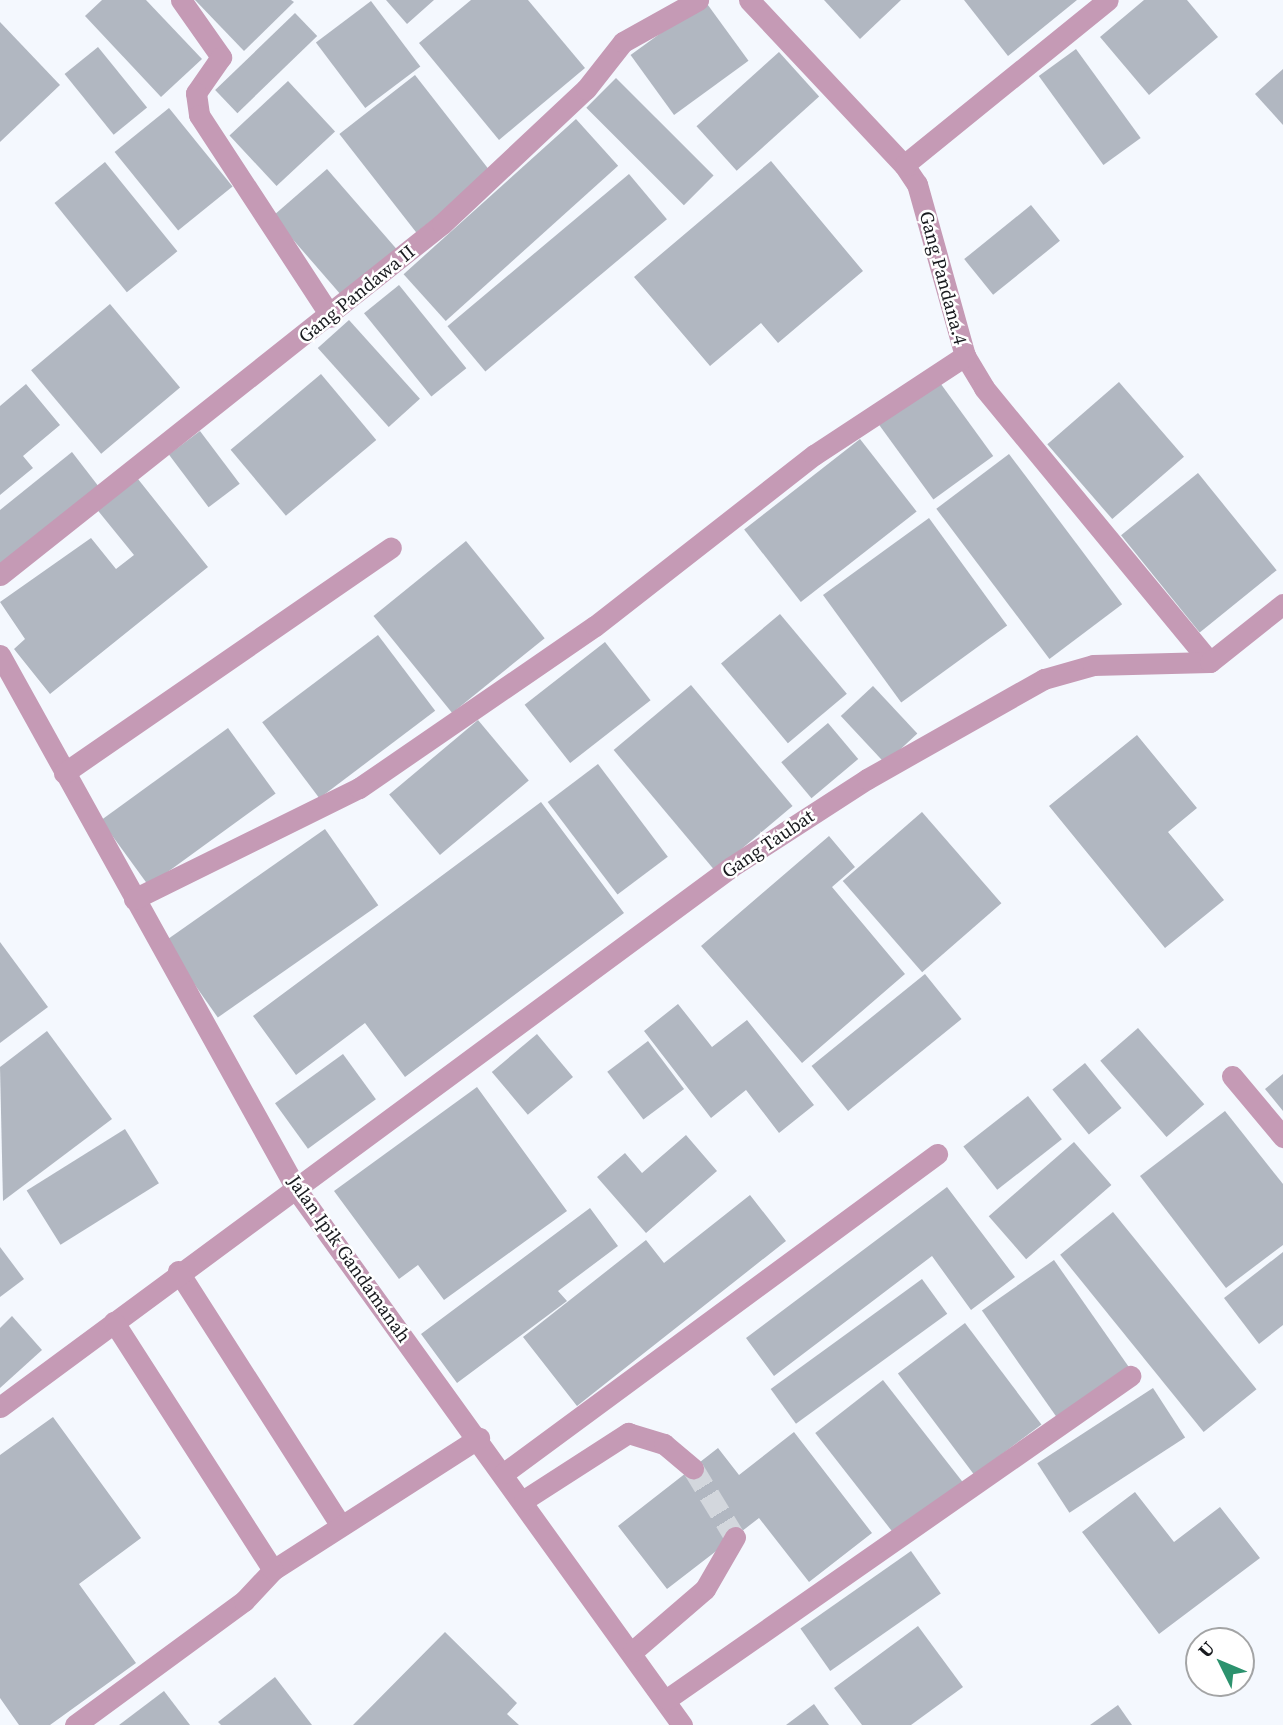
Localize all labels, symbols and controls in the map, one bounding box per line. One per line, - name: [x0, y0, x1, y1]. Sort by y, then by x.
- street label: Gang Pandana.4: [914, 209, 972, 347]
- street label: Gang Pandawa II: [294, 240, 420, 348]
- street label: Gang Taubat: [717, 805, 819, 883]
- street label: Jalan Ipik Gandamanah: [283, 1171, 415, 1347]
- north arrow: [1185, 1627, 1255, 1697]
- text: U: [1192, 1635, 1220, 1663]

